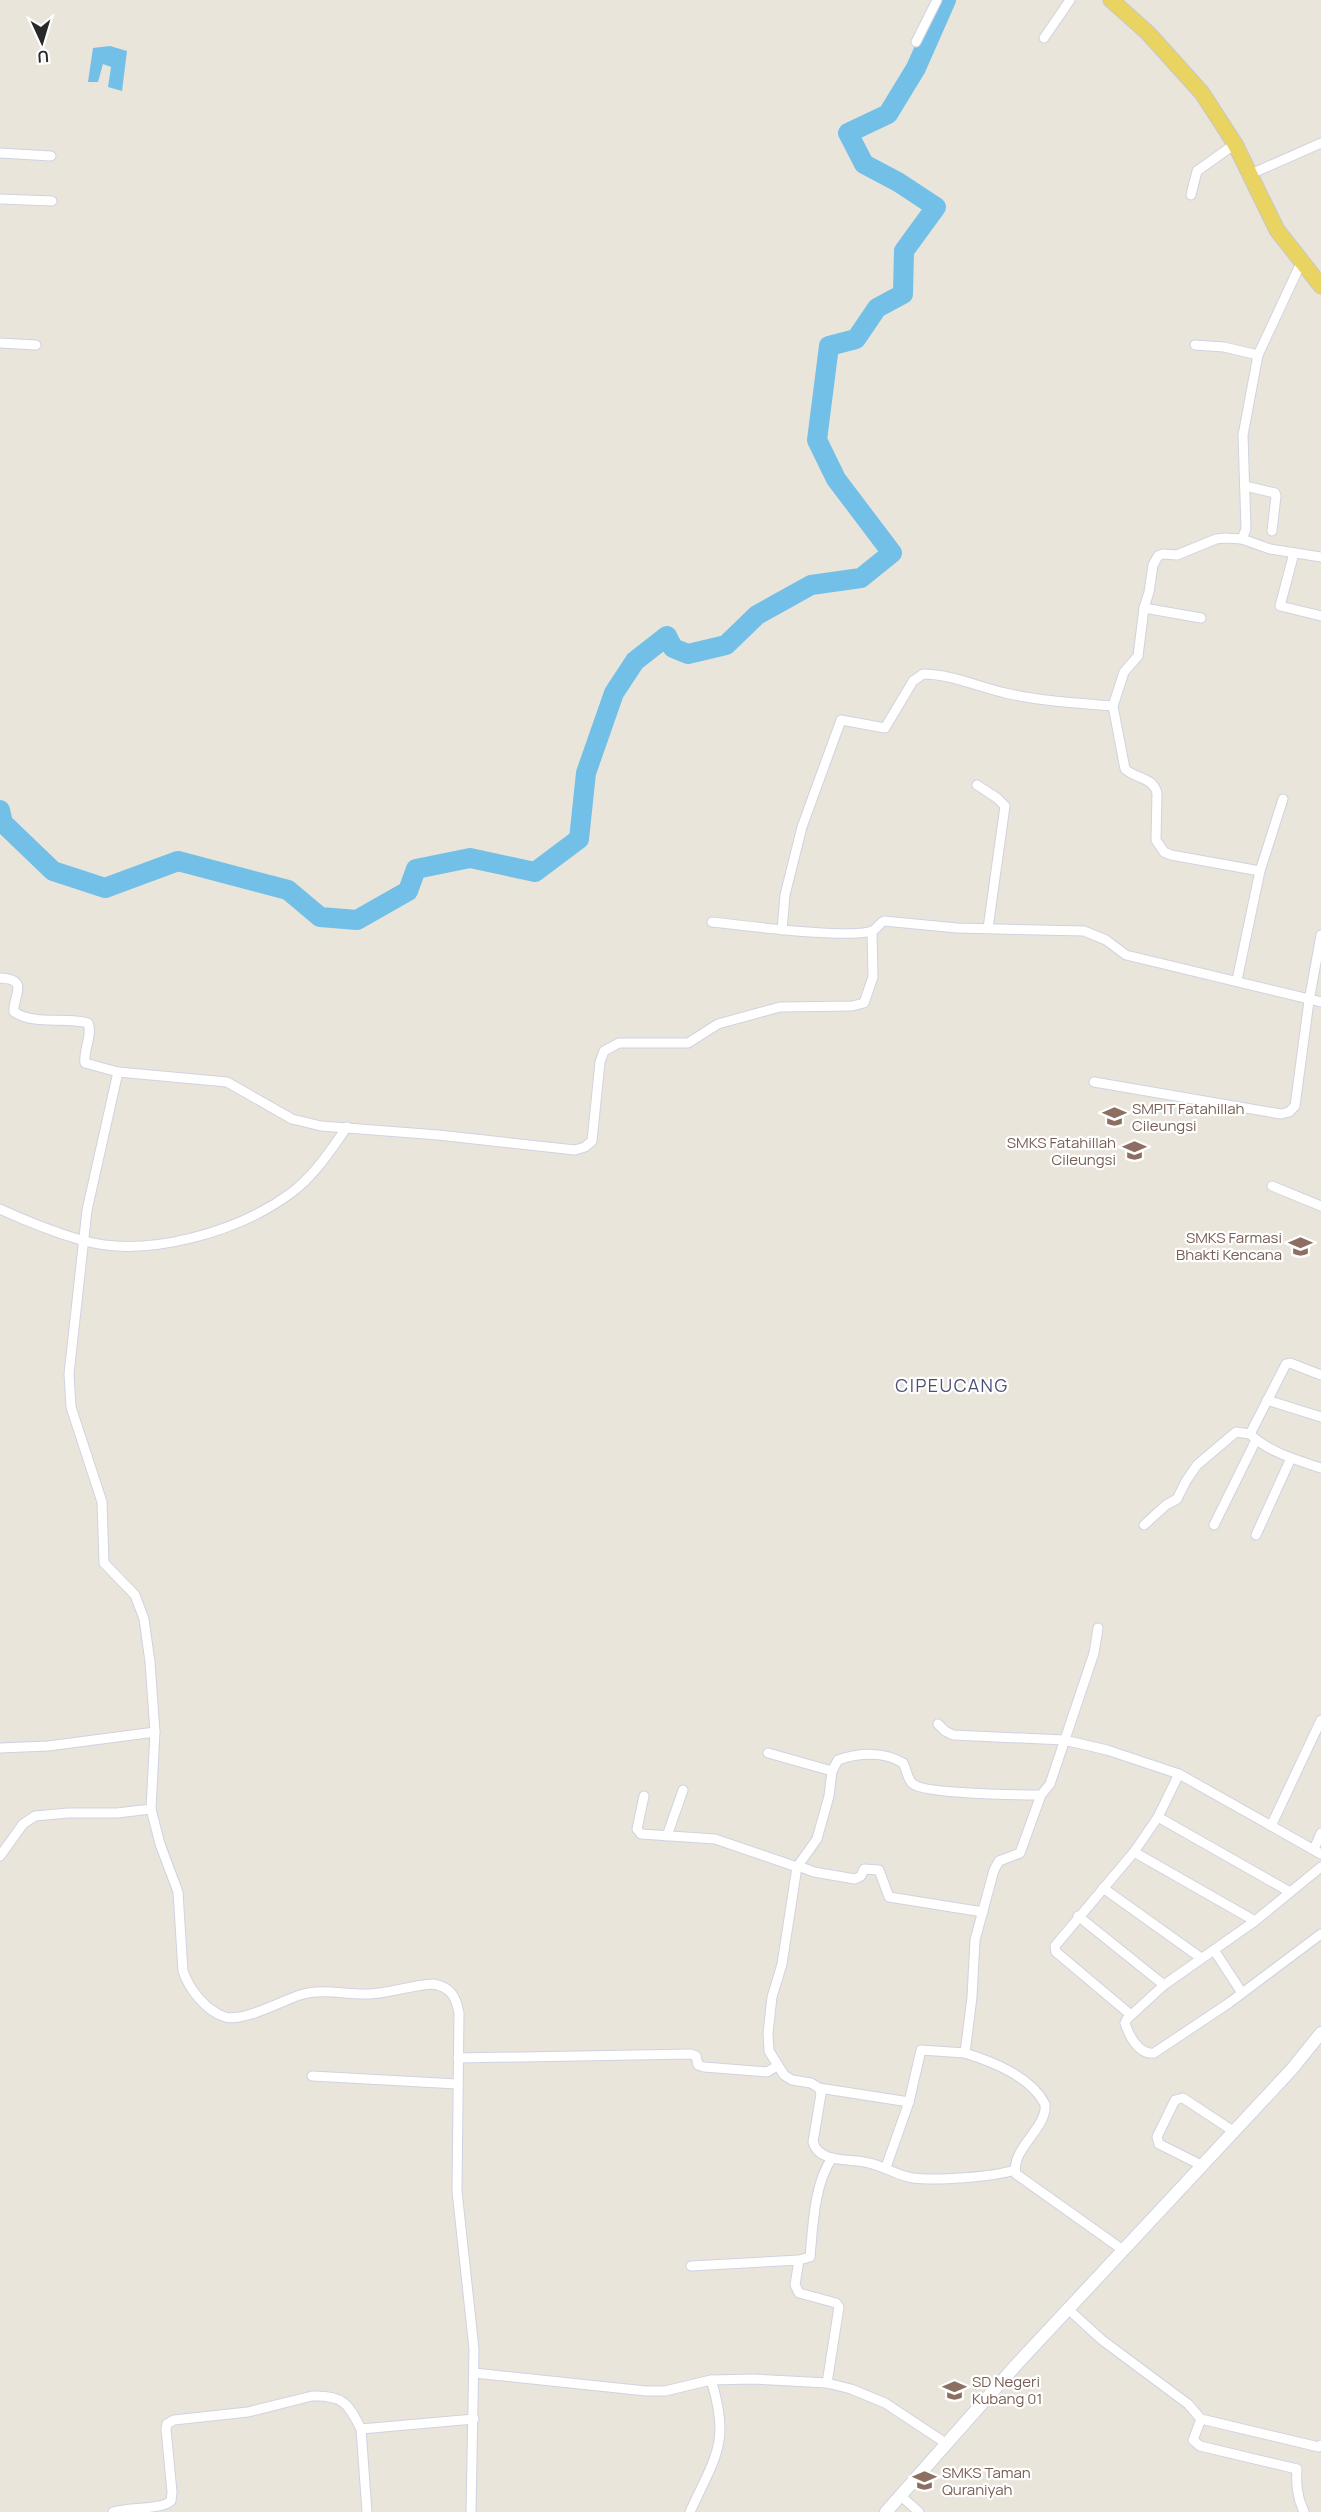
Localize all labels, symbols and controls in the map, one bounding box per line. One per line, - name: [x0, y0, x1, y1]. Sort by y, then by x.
- north arrow: [12, 12, 72, 72]
- text: U: [37, 46, 50, 68]
- place label: SMPIT Fatahillah Cileungsi: [1132, 1098, 1245, 1136]
- school or university icon: SMPIT Fatahillah Cileungsi: [1101, 1104, 1127, 1130]
- place label: SMKS Fatahillah Cileungsi: [1007, 1132, 1116, 1170]
- school or university icon: SMKS Fatahillah Cileungsi: [1121, 1138, 1147, 1164]
- place label: SMKS Farmasi Bhakti Kencana: [1176, 1227, 1282, 1265]
- school or university icon: SMKS Farmasi Bhakti Kencana: [1287, 1233, 1313, 1259]
- district label: CIPEUCANG: [895, 1373, 1009, 1397]
- place label: SD Negeri Kubang 01: [972, 2371, 1042, 2409]
- school or university icon: SD Negeri Kubang 01: [941, 2377, 967, 2403]
- place label: SMKS Taman Quraniyah: [942, 2462, 1031, 2500]
- school or university icon: SMKS Taman Quraniyah: [911, 2468, 937, 2494]

